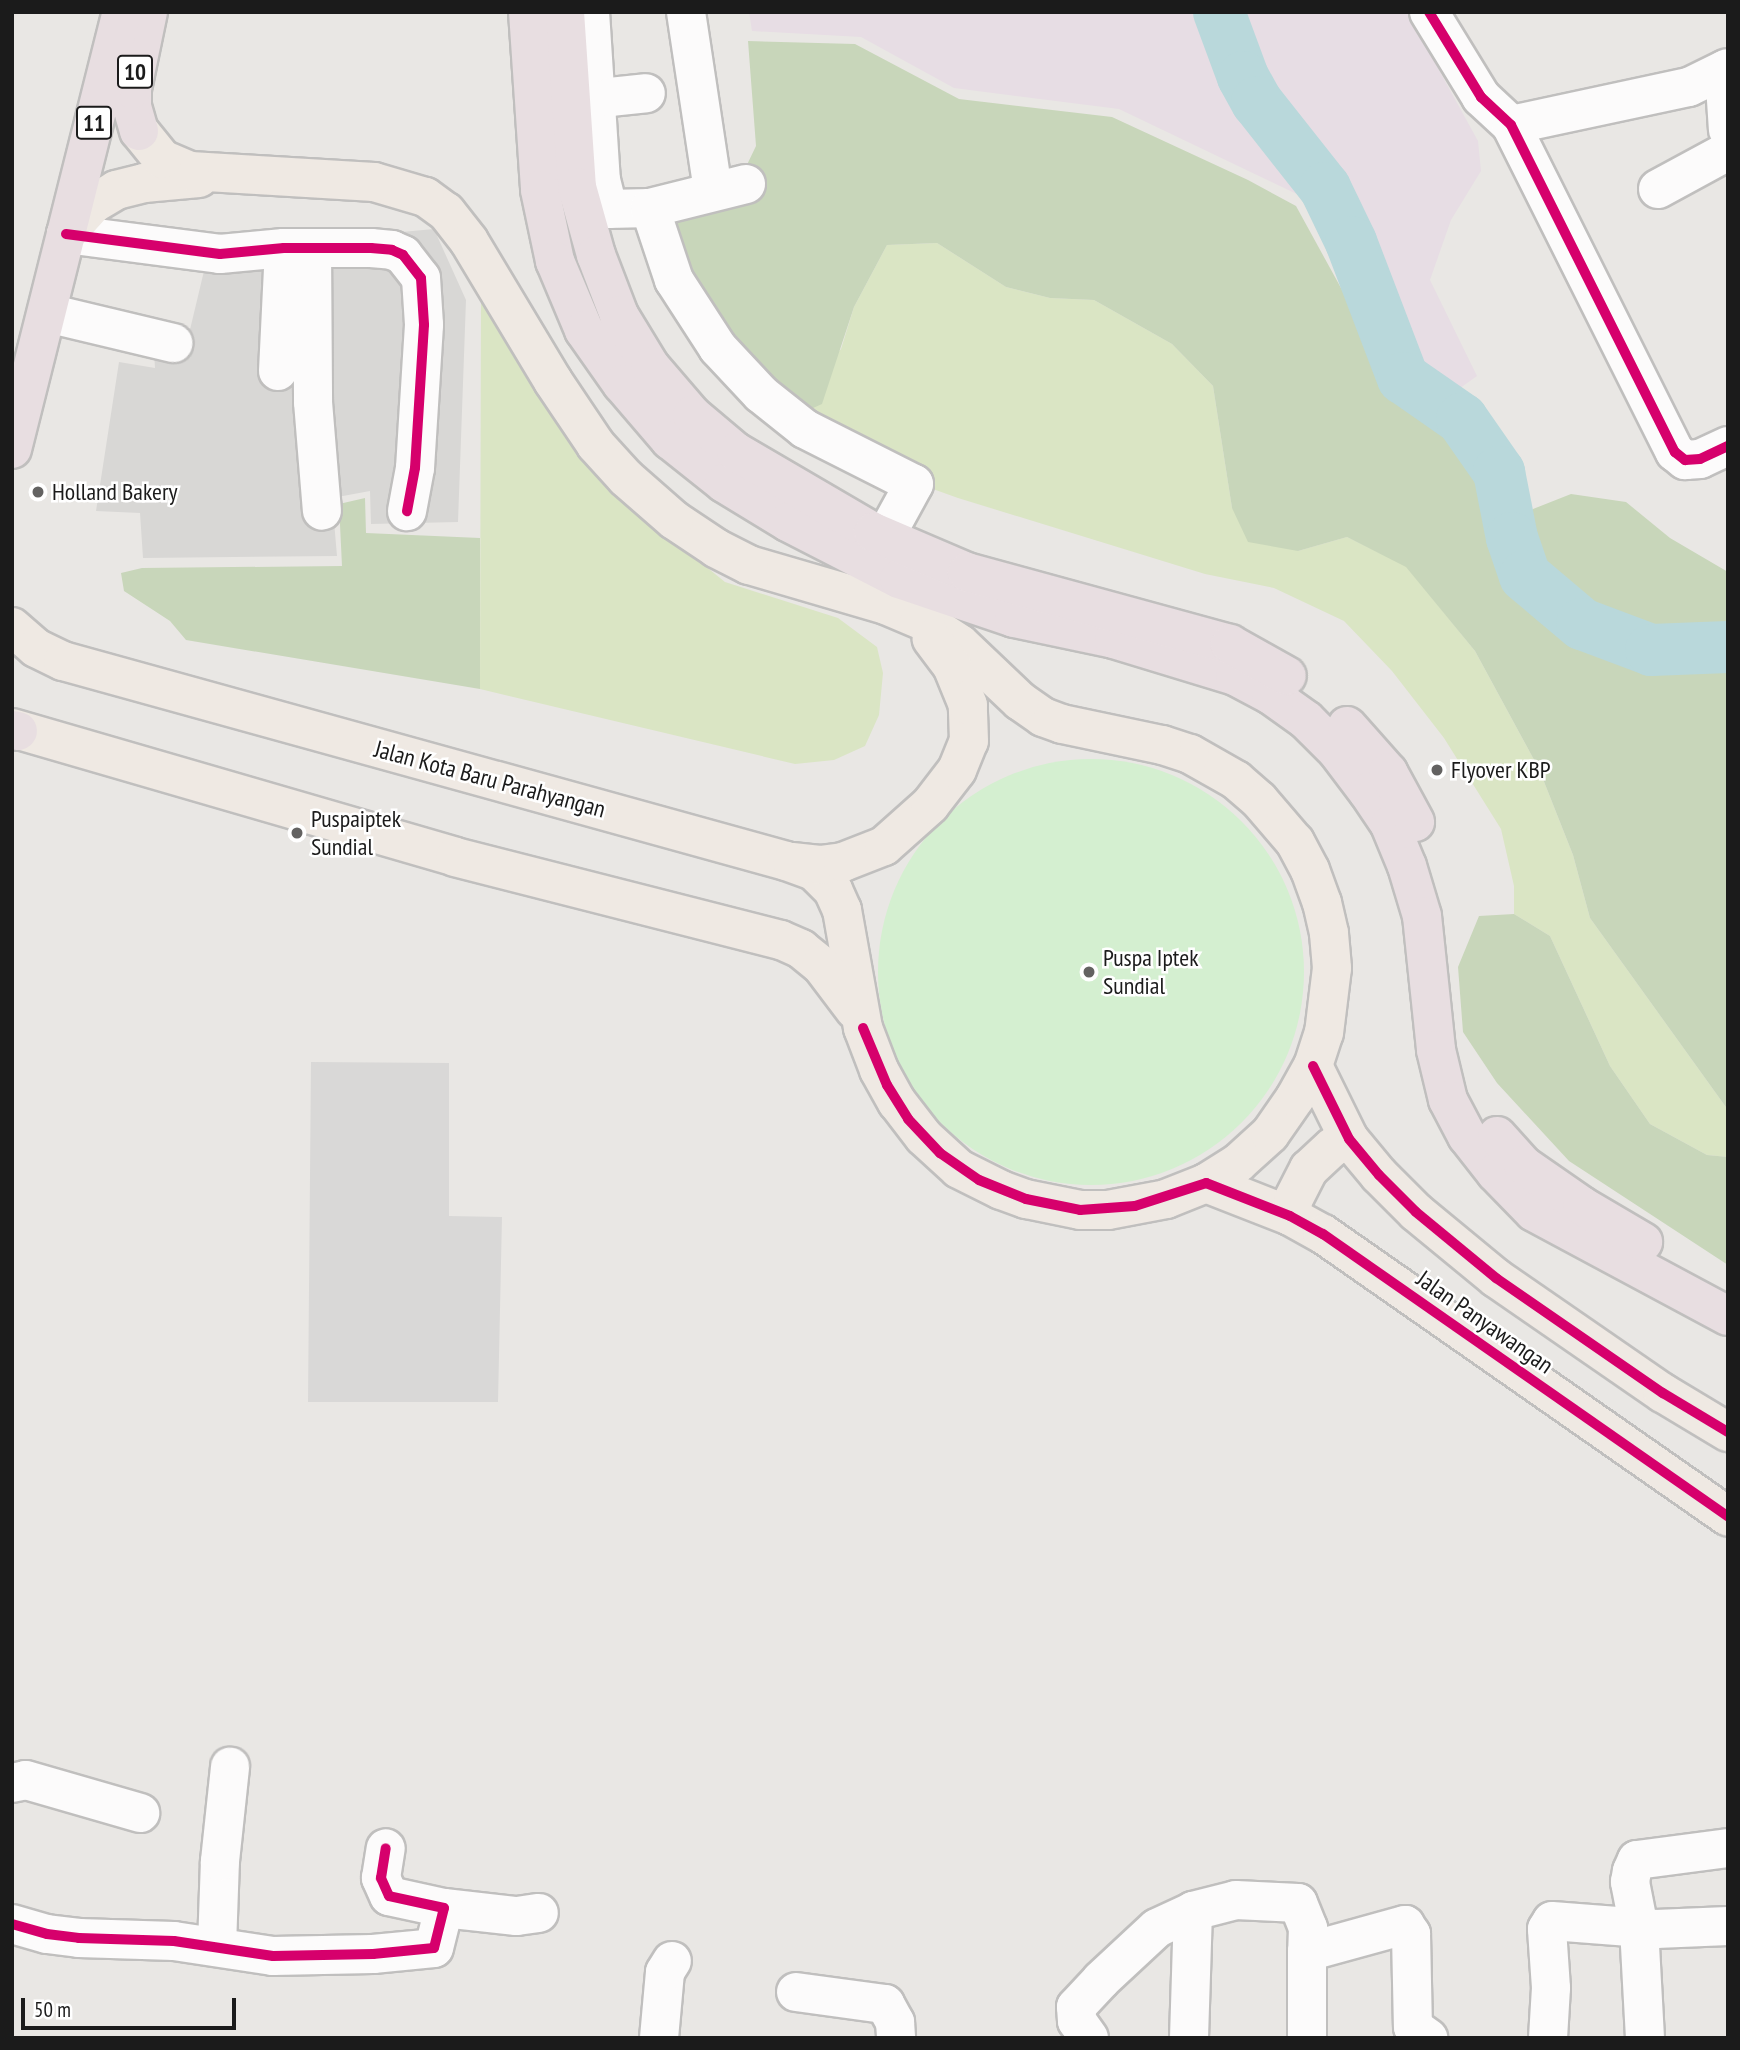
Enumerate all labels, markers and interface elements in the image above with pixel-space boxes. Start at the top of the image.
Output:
road number: 10 [116,53,154,92]
road number: 11 [75,104,113,142]
place label: Holland Bakery [52,478,178,506]
marker: Holland Bakery [30,484,46,500]
street label: Jalan Kota Baru Parahyangan [371,734,609,824]
place label: Flyover KBP [1451,756,1551,784]
marker: Flyover KBP [1429,762,1445,778]
place label: Puspaiptek Sundial [311,805,401,861]
marker: Puspaiptek Sundial [289,825,305,841]
place label: Puspa Iptek Sundial [1103,944,1198,1000]
marker: Puspa Iptek Sundial [1081,964,1097,980]
street label: Jalan Panyawangan [1411,1264,1559,1380]
scale bar [24,1983,240,2027]
text: 50 m [34,1996,71,2023]

